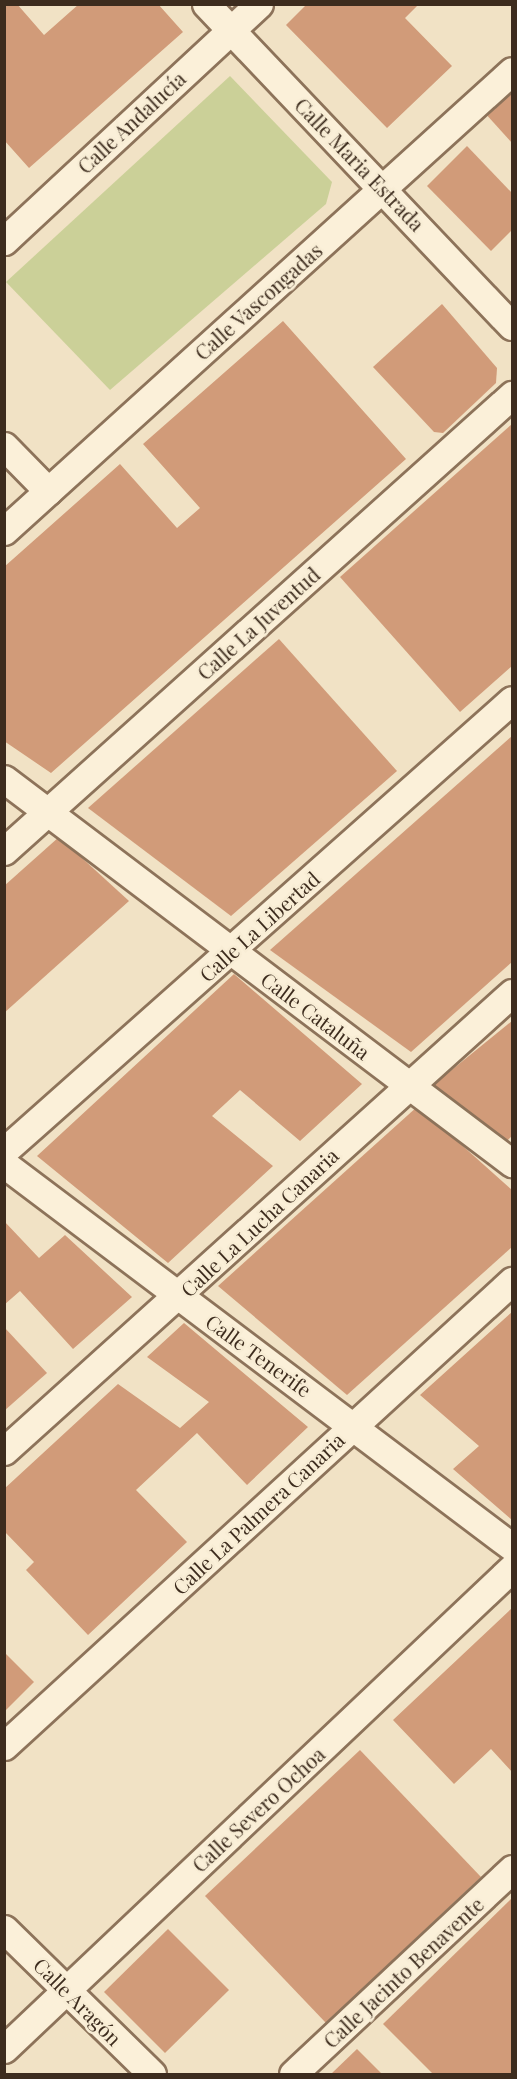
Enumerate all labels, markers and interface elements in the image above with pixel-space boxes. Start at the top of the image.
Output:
street label: Calle Andalucía [72,66,190,178]
street label: Calle Maria Estrada [290,92,430,236]
street label: Calle Vascongadas [189,237,327,365]
street label: Calle La Juventud [192,562,324,684]
street label: Calle La Libertad [194,866,324,986]
street label: Calle Cataluña [257,966,375,1064]
street label: Calle La Lucha Canaria [175,1143,343,1301]
street label: Calle Tenerife [201,1309,317,1401]
street label: Calle La Palmera Canaria [167,1427,349,1599]
street label: Calle Severo Ochoa [187,1741,329,1877]
street label: Calle Jacinto Benavente [318,1892,488,2052]
street label: Calle Aragón [29,1952,127,2050]

